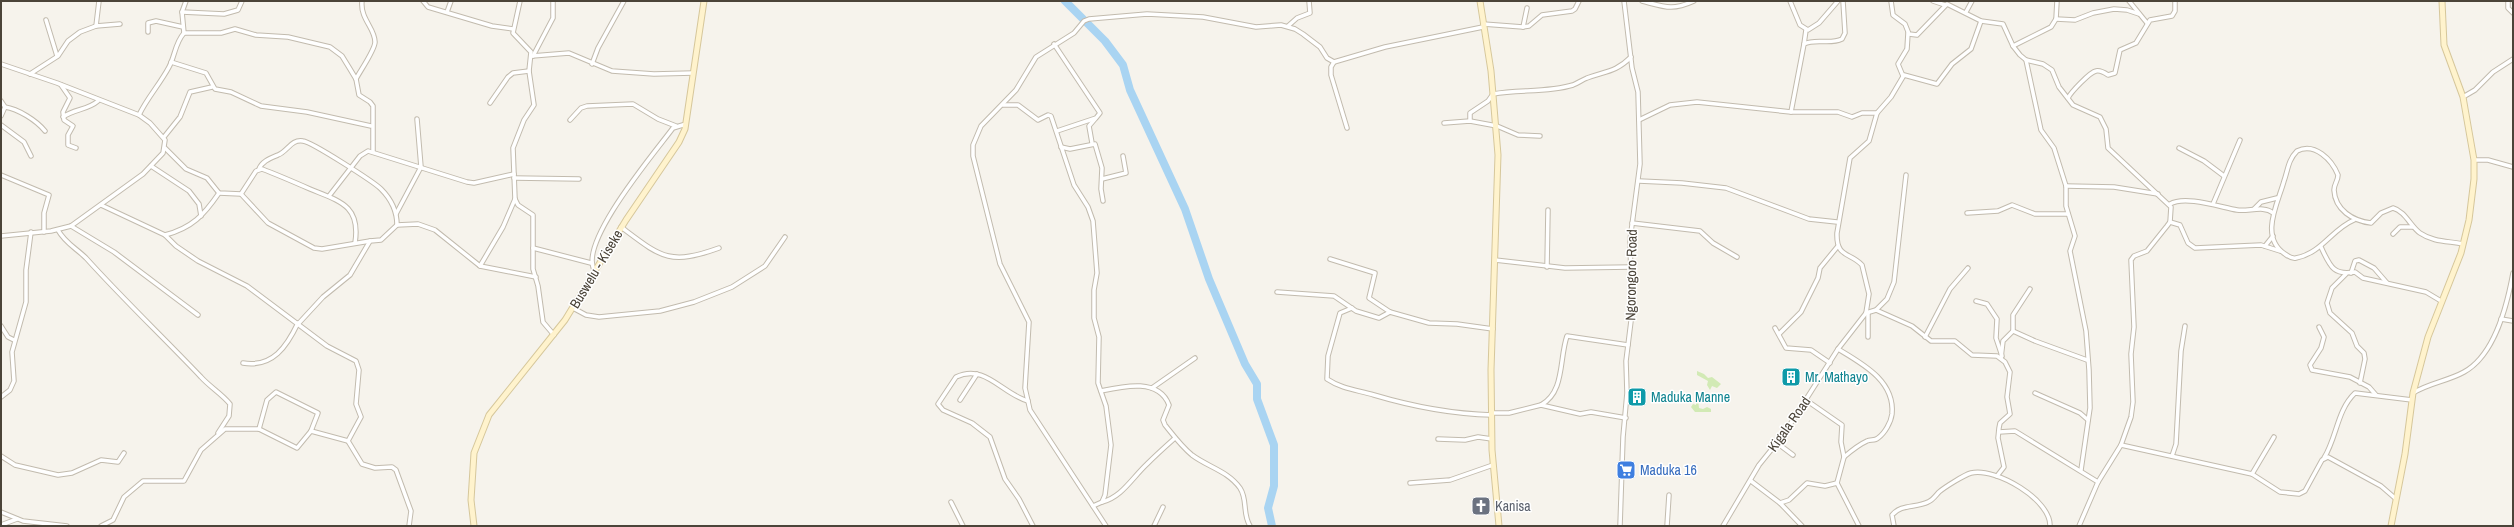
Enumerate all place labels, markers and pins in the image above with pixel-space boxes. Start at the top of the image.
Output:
building icon: Mr. Mathayo [1780,366,1802,388]
place label: Mr. Mathayo [1805,368,1868,386]
building icon: Maduka Manne [1626,386,1648,408]
place label: Maduka Manne [1651,388,1730,406]
supermarket icon: Maduka 16 [1615,459,1637,481]
place label: Maduka 16 [1640,461,1697,479]
church icon: Kanisa [1470,495,1492,517]
place label: Kanisa [1495,497,1531,515]

